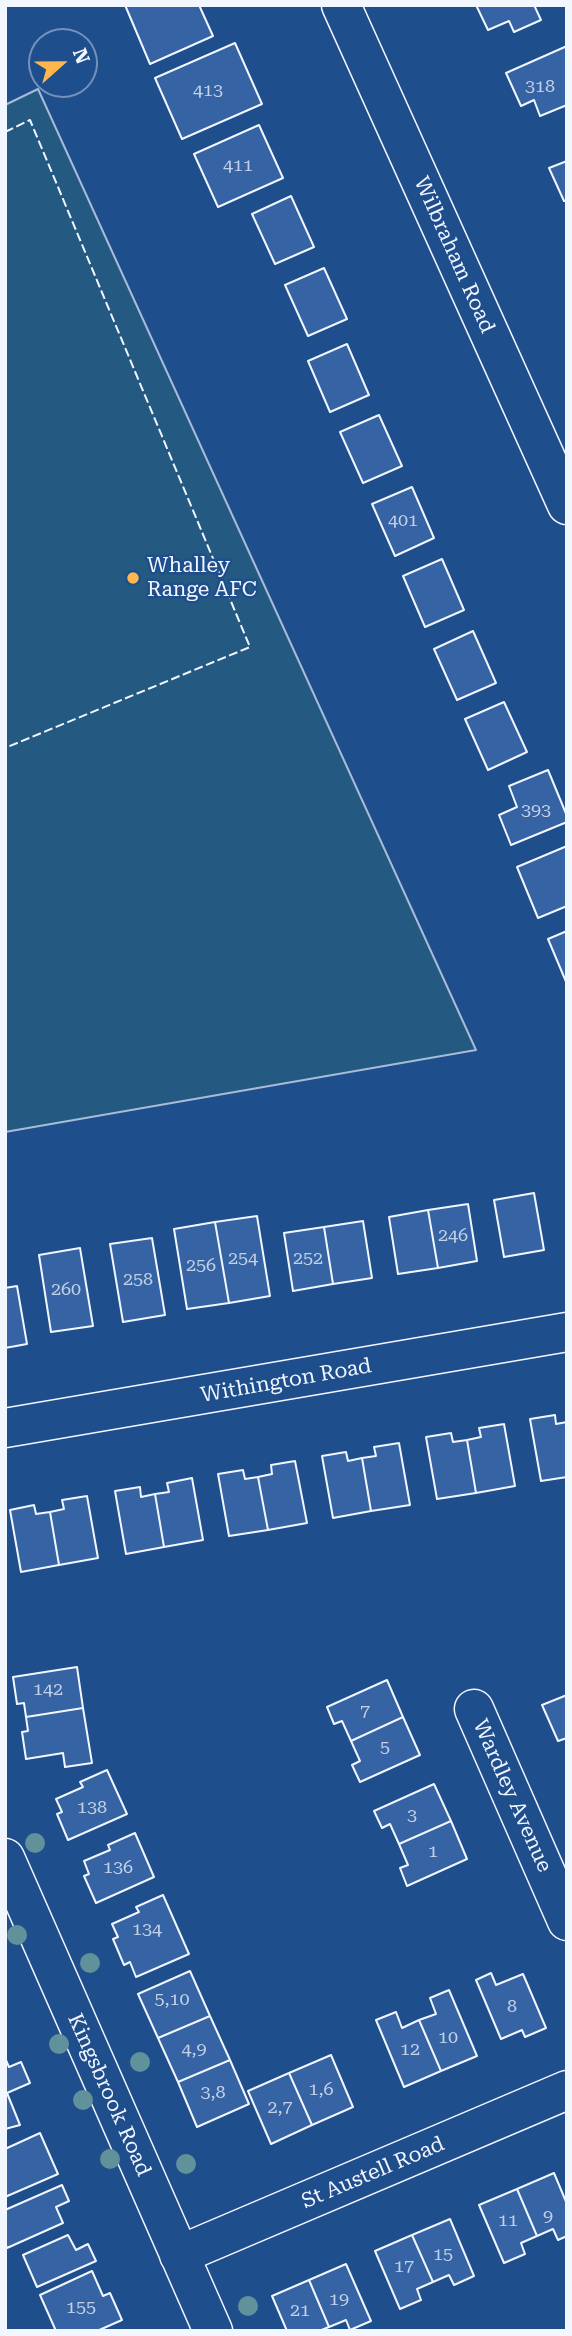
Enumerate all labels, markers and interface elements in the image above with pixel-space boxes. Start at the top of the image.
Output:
north arrow [28,28,98,98]
text: N [68,45,95,67]
house number: 318 [525,76,555,98]
house number: 413 [193,80,223,102]
house number: 411 [223,155,253,177]
street label: Wilbraham Road [408,173,500,337]
house number: 401 [388,510,418,532]
place label: Whalley Range AFC [147,553,257,603]
marker: Whalley Range AFC [125,570,141,586]
house number: 393 [521,800,551,822]
house number: 246 [438,1225,468,1247]
house number: 254 [228,1248,258,1270]
house number: 252 [293,1248,323,1270]
house number: 256 [186,1255,216,1277]
house number: 258 [123,1269,153,1291]
house number: 260 [51,1279,81,1301]
street label: Withington Road [199,1354,373,1408]
house number: 142 [33,1679,63,1701]
house number: 7 [360,1701,370,1723]
street label: Wardley Avenue [467,1716,557,1876]
house number: 5 [380,1737,390,1759]
house number: 138 [77,1797,107,1819]
house number: 3 [407,1805,417,1827]
house number: 1 [428,1841,438,1863]
house number: 136 [103,1857,133,1879]
house number: 134 [132,1919,162,1941]
house number: 5,10 [154,1989,190,2011]
house number: 8 [507,1996,517,2018]
street label: Kingsbrook Road [62,2010,156,2180]
house number: 10 [438,2027,458,2049]
house number: 4,9 [181,2039,207,2061]
house number: 12 [400,2039,420,2061]
house number: 1,6 [308,2079,334,2101]
house number: 3,8 [200,2082,226,2104]
house number: 2,7 [267,2097,293,2119]
street label: St Austell Road [298,2132,448,2214]
house number: 9 [543,2206,553,2228]
house number: 11 [498,2210,518,2232]
house number: 15 [433,2244,453,2266]
house number: 17 [394,2256,414,2278]
house number: 19 [329,2289,349,2311]
house number: 155 [66,2297,96,2319]
house number: 21 [290,2300,310,2322]

